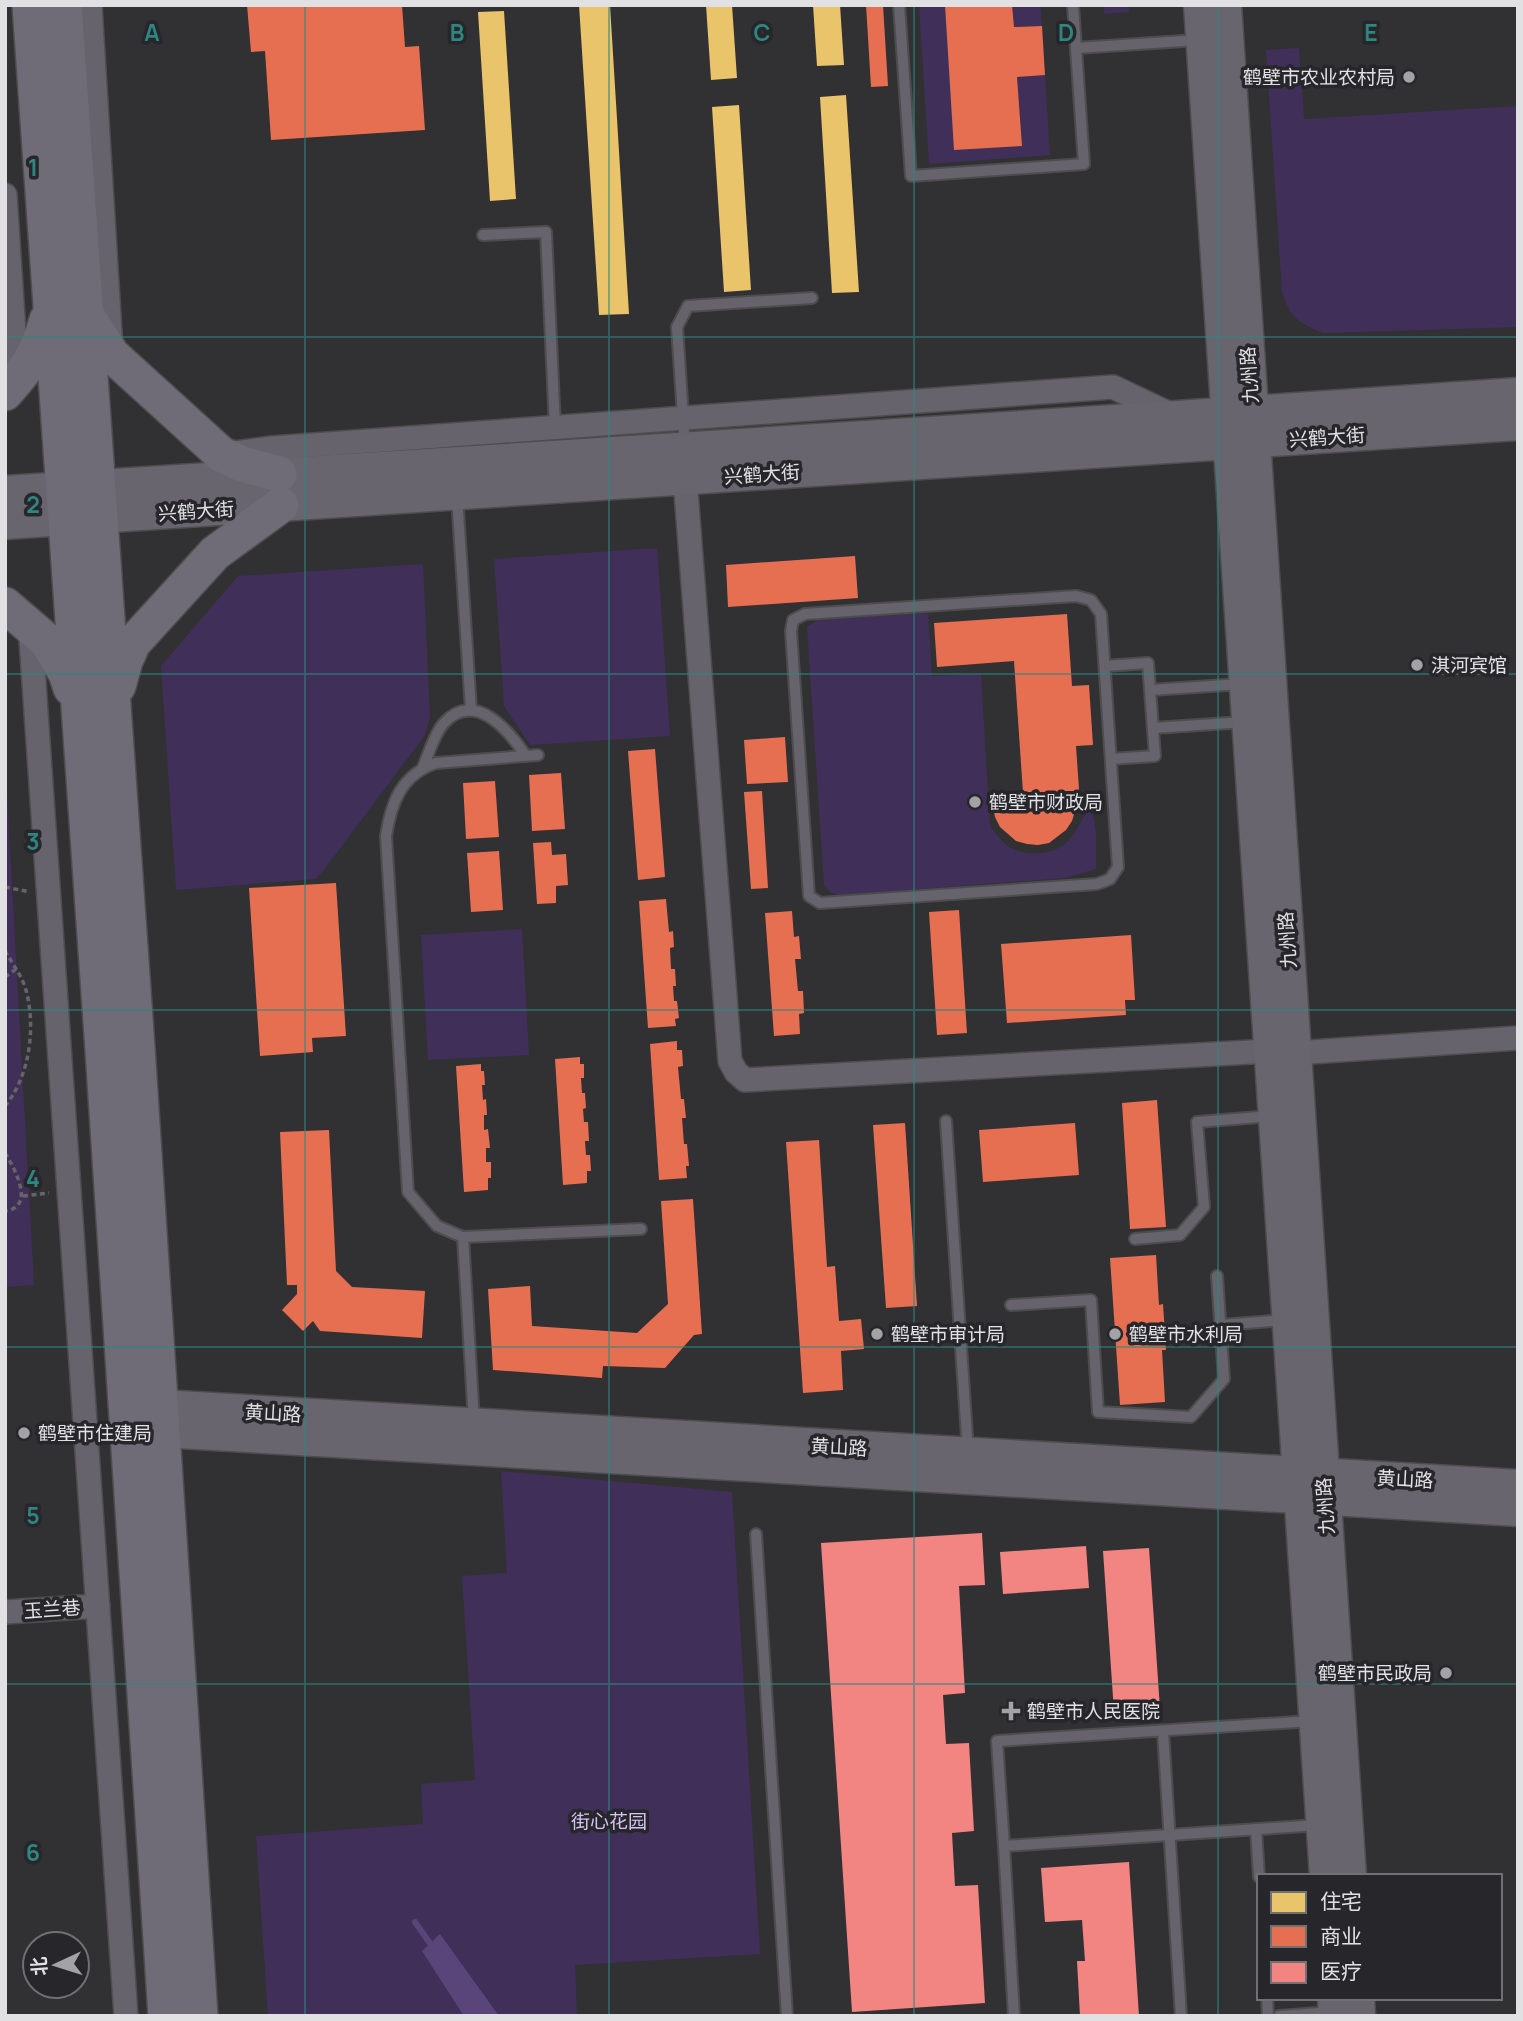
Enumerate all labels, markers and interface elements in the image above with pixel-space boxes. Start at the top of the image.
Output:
text: A [144,16,160,48]
text: B [450,16,464,48]
text: C [754,16,771,48]
text: D [1058,16,1074,48]
text: E [1364,16,1378,48]
place label: 鹤壁市农业农村局 [1243,64,1395,90]
marker: 鹤壁市农业农村局 [1401,69,1417,85]
text: 1 [28,151,38,183]
street label: 九州路 [1234,346,1264,404]
street label: 兴鹤大街 [1288,421,1366,453]
street label: 兴鹤大街 [723,458,801,490]
text: 2 [26,488,40,520]
street label: 兴鹤大街 [157,495,235,527]
place label: 淇河宾馆 [1431,652,1507,678]
marker: 淇河宾馆 [1409,657,1425,673]
place label: 鹤壁市财政局 [989,789,1103,815]
marker: 鹤壁市财政局 [967,794,983,810]
text: 3 [26,825,40,857]
street label: 九州路 [1272,911,1302,969]
text: 4 [26,1162,40,1194]
place label: 鹤壁市审计局 [891,1321,1005,1347]
place label: 鹤壁市水利局 [1129,1321,1243,1347]
marker: 鹤壁市审计局 [869,1326,885,1342]
marker: 鹤壁市水利局 [1107,1326,1123,1342]
street label: 黄山路 [244,1399,302,1427]
place label: 鹤壁市住建局 [38,1420,152,1446]
marker: 鹤壁市住建局 [16,1425,32,1441]
street label: 黄山路 [810,1433,868,1461]
street label: 黄山路 [1376,1465,1434,1493]
street label: 九州路 [1310,1477,1340,1535]
text: 5 [26,1499,40,1531]
street label: 玉兰巷 [23,1594,81,1624]
place label: 鹤壁市民政局 [1318,1660,1432,1686]
marker: 鹤壁市民政局 [1438,1665,1454,1681]
place label: 鹤壁市人民医院 [1027,1698,1160,1724]
marker: 鹤壁市人民医院 [1001,1701,1021,1721]
park label: 街心花园 [571,1808,647,1834]
text: 6 [26,1836,40,1868]
legend [1257,1874,1502,2000]
text: 住宅 [1320,1887,1362,1915]
text: 商业 [1320,1922,1362,1950]
north arrow [21,1930,91,2000]
text: 北 [25,1956,53,1977]
text: 医疗 [1320,1957,1362,1985]

